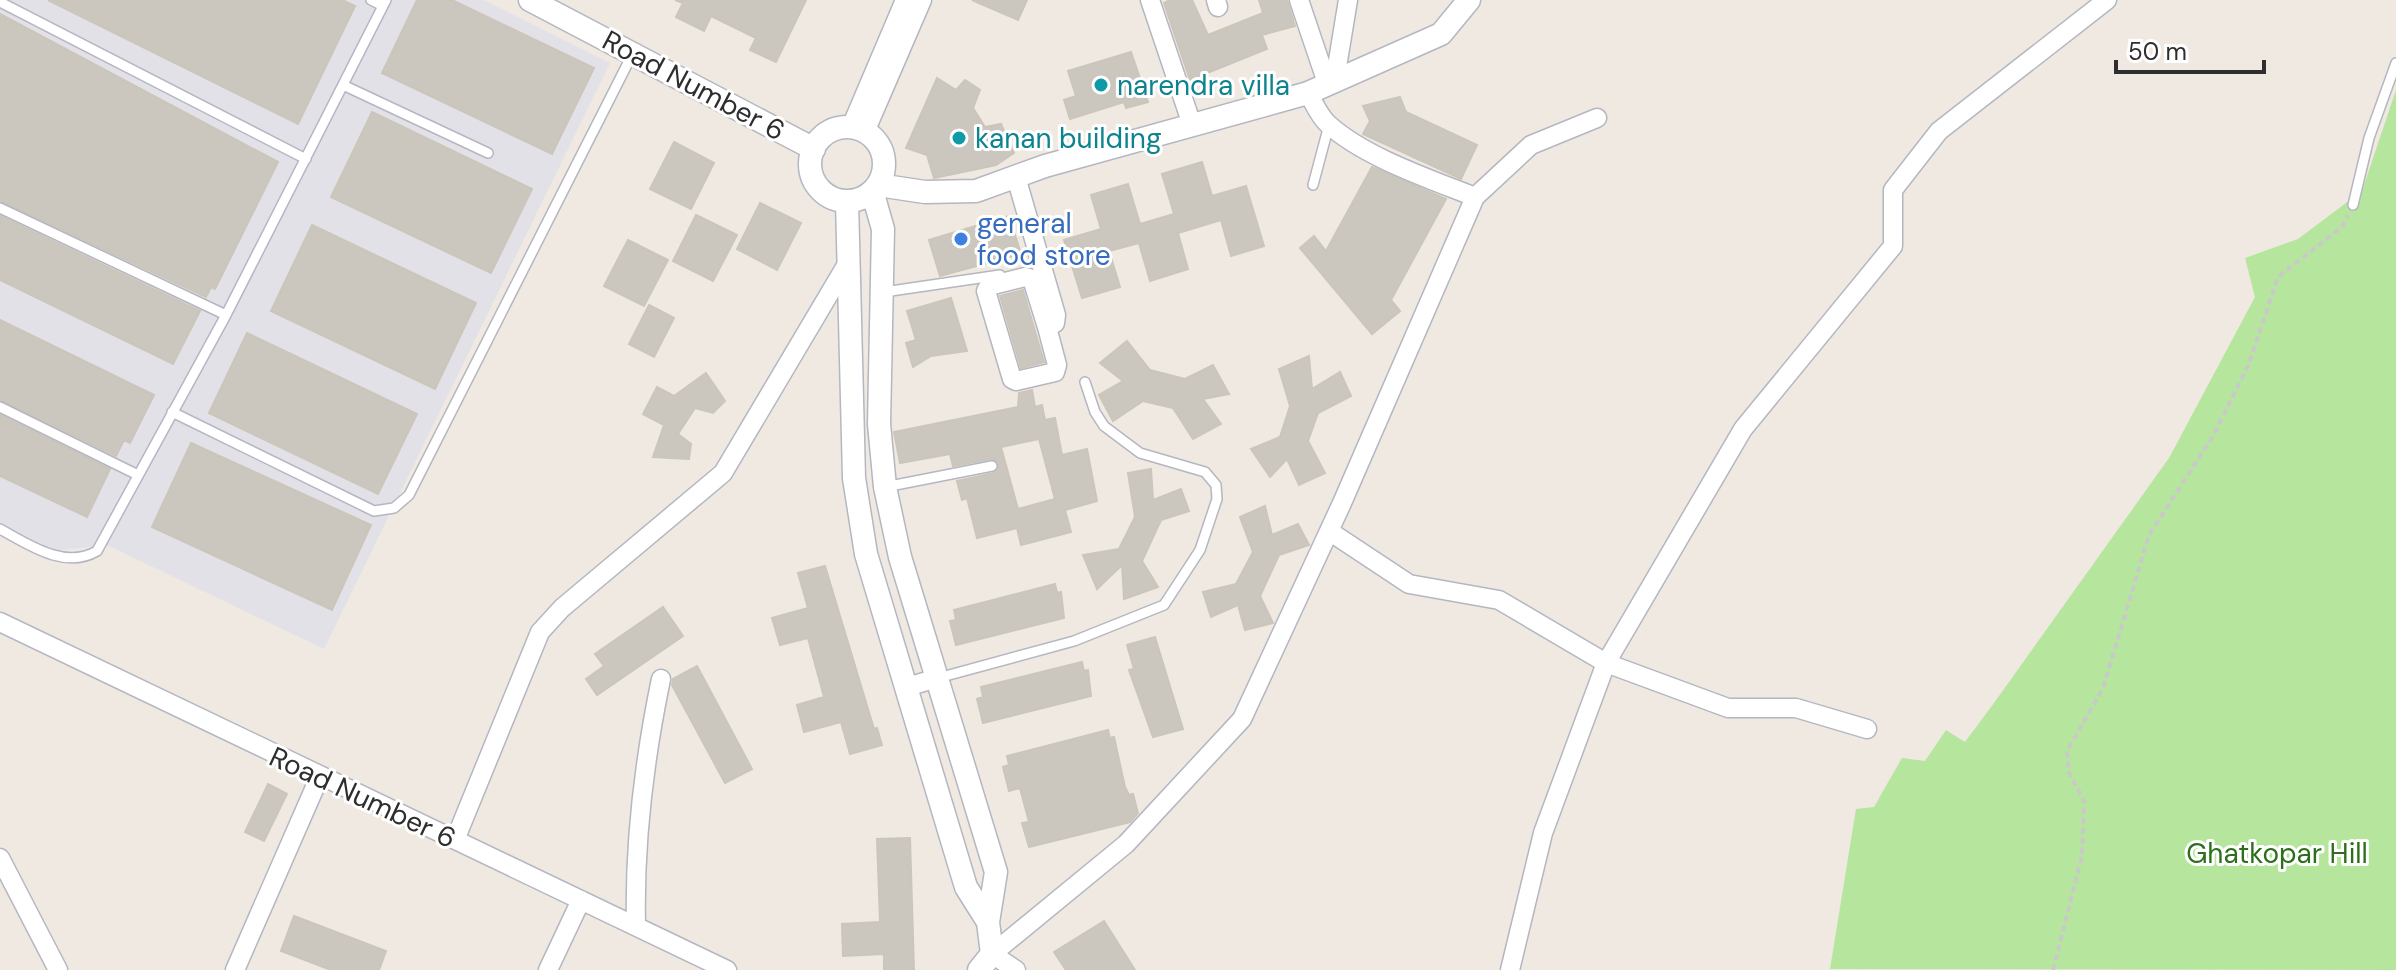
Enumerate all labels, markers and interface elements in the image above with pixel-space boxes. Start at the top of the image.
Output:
street label: Road Number 6 [596,22,792,149]
scale bar [2116,24,2264,74]
text: 50 m [2128,36,2187,67]
place label: narendra villa [1117,67,1290,104]
marker: narendra villa [1092,76,1110,94]
place label: kanan building [975,120,1162,157]
marker: kanan building [950,129,968,147]
place label: general food store [977,205,1111,274]
marker: general food store [952,230,970,248]
street label: Road Number 6 [264,738,462,857]
park label: Ghatkopar Hill [2186,835,2368,872]

